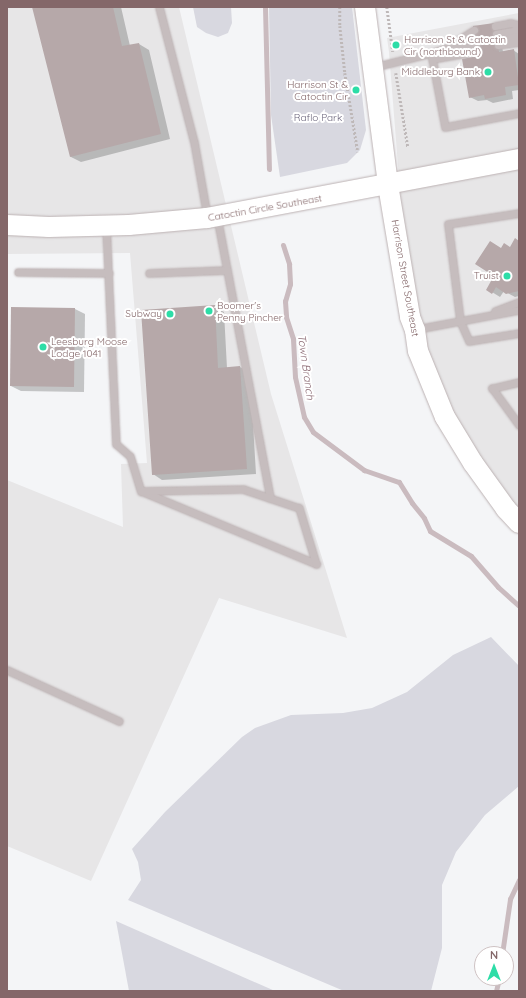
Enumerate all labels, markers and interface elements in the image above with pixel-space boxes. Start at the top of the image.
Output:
place label: Harrison St & Catoctin Cir (northbound) [404,33,506,56]
marker: Harrison St & Catoctin Cir (northbound) [391,40,401,50]
place label: Middleburg Bank [402,66,480,78]
marker: Middleburg Bank [483,67,493,77]
place label: Harrison St & Catoctin Cir [287,78,348,102]
marker: Harrison St & Catoctin Cir [351,85,361,95]
park label: Raflo Park [294,112,342,124]
street label: Catoctin Circle Southeast [207,192,323,224]
street label: Harrison Street Southeast [389,219,421,337]
place label: Truist [474,270,499,282]
marker: Truist [502,271,512,281]
place label: Boomer's Penny Pincher [217,299,283,322]
marker: Boomer's Penny Pincher [204,306,214,316]
place label: Subway [125,308,162,320]
marker: Subway [165,309,175,319]
water label: Town Branch [295,333,317,401]
place label: Leesburg Moose Lodge 1041 [51,335,127,358]
marker: Leesburg Moose Lodge 1041 [38,342,48,352]
north arrow [474,946,514,986]
text: N [490,948,498,962]

